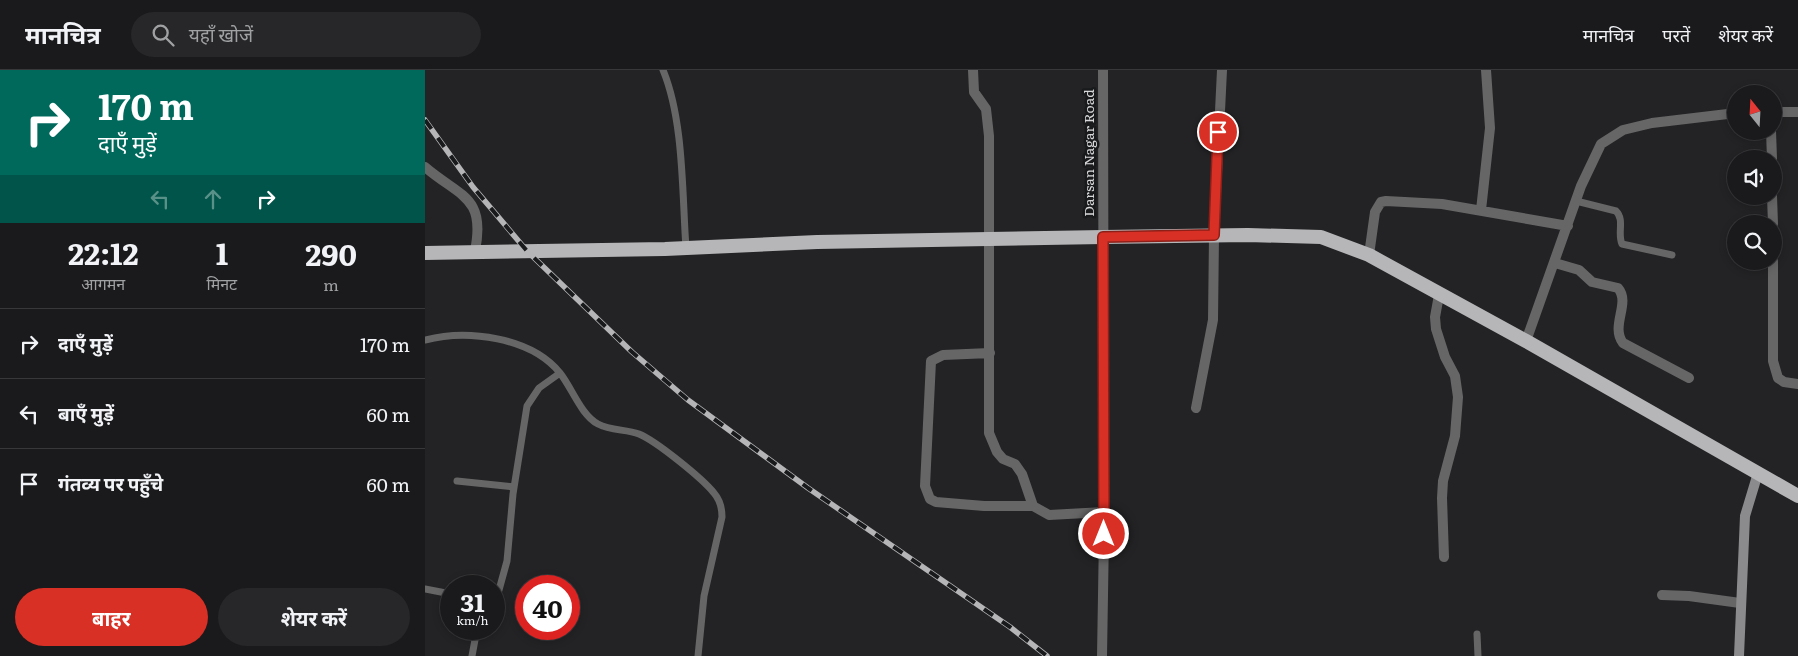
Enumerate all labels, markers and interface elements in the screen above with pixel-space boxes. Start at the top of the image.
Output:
search box [131,12,481,57]
text: मानचित्र [25,16,101,51]
text: यहाँ खोजें [189,20,253,48]
icon: search [149,21,177,49]
text: मानचित्र [1583,21,1634,48]
text: परतें [1662,21,1690,48]
text: शेयर करें [1718,21,1773,48]
text: 170 m [98,79,194,131]
north arrow [1727,85,1783,140]
map controls [1727,85,1782,270]
street label: Darsan Nagar Road [1078,89,1098,217]
icon: right [15,90,80,155]
pin [1197,111,1239,153]
icon: arrive [1204,118,1232,146]
text: दाएँ मुड़ें [98,126,157,159]
button: sound [1727,150,1782,205]
icon: left [146,185,174,213]
icon: ahead [199,185,227,213]
icon: right [252,185,280,213]
button: search [1727,215,1782,270]
text: 22:12 [68,230,139,274]
text: 1 [216,230,228,274]
text: 290 [305,231,357,275]
text: आगमन [81,271,125,295]
text: मिनट [207,271,237,295]
text: m [323,272,339,296]
text: दाएँ मुड़ें [58,329,113,357]
icon: right [15,330,43,358]
text: 170 m [360,330,410,358]
text: बाएँ मुड़ें [58,399,114,427]
icon: left [15,400,43,428]
text: 60 m [367,400,410,428]
text: गंतव्य पर पहुँचे [58,469,163,497]
icon: arrive [15,470,43,498]
text: 60 m [367,470,410,498]
position arrow [1077,507,1129,559]
speed limit sign: 40 [515,575,580,640]
text: 31 [460,583,485,620]
button: बाहर [15,588,208,646]
button: शेयर करें [218,588,410,646]
text: km/h [457,611,488,629]

